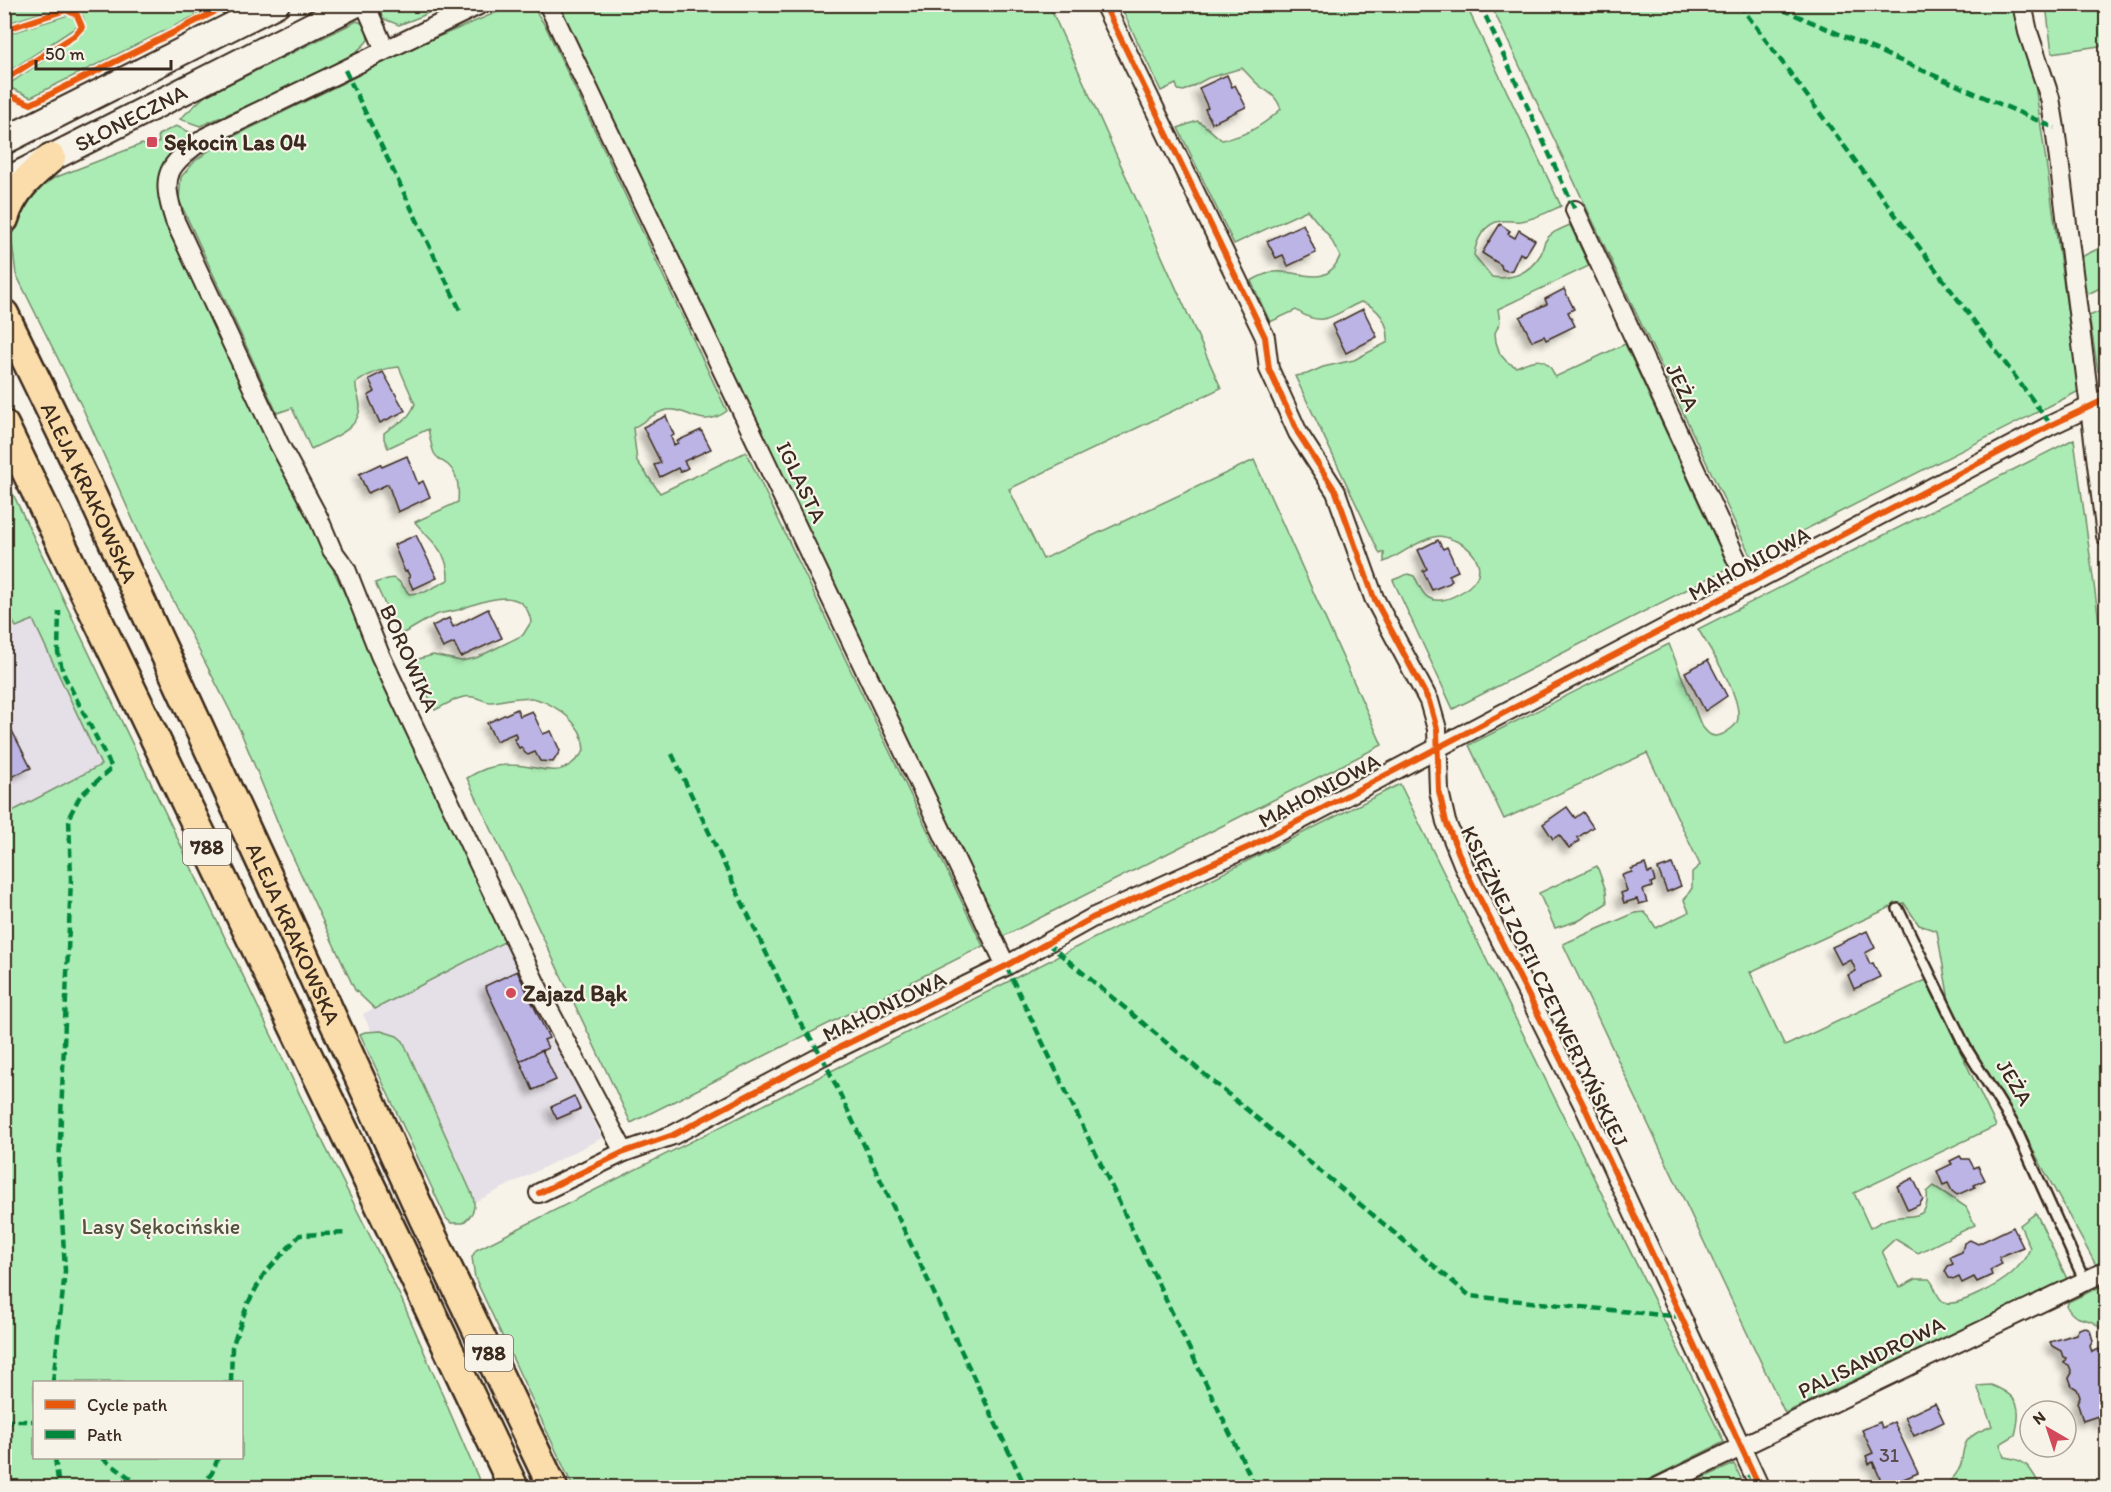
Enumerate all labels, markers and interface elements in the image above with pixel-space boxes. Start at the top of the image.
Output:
scale bar [36,33,171,71]
text: 50 m [45,43,85,65]
street label: SŁONECZNA [70,79,192,158]
place label: Sękocin Las 04 [164,129,307,156]
marker: Sękocin Las 04 [145,135,159,149]
street label: JEŻA [1660,359,1705,415]
street label: ALEJA KRAKOWSKA [35,398,143,587]
street label: IGLASTA [770,437,833,527]
street label: MAHONIOWA [1684,520,1815,607]
street label: BOROWIKA [374,600,445,716]
street label: MAHONIOWA [1254,747,1385,834]
street label: KSIĘŻNEJ ZOFII CZETWERTYŃSKIEJ [1455,821,1634,1151]
road number: 788 [183,829,231,865]
street label: ALEJA KRAKOWSKA [240,839,346,1029]
street label: MAHONIOWA [818,965,950,1048]
place label: Zajazd Bąk [523,980,628,1007]
marker: Zajazd Bąk [504,986,518,1000]
street label: JEŻA [1990,1054,2039,1110]
park label: Lasy Sękocińskie [82,1213,240,1240]
street label: PALISANDROWA [1793,1310,1949,1405]
road number: 788 [465,1335,513,1371]
legend [33,1381,243,1459]
text: Cycle path [87,1394,168,1416]
north arrow [2018,1399,2078,1459]
text: N [2029,1407,2049,1429]
text: Path [87,1424,122,1446]
house number: 31 [1879,1443,1899,1467]

